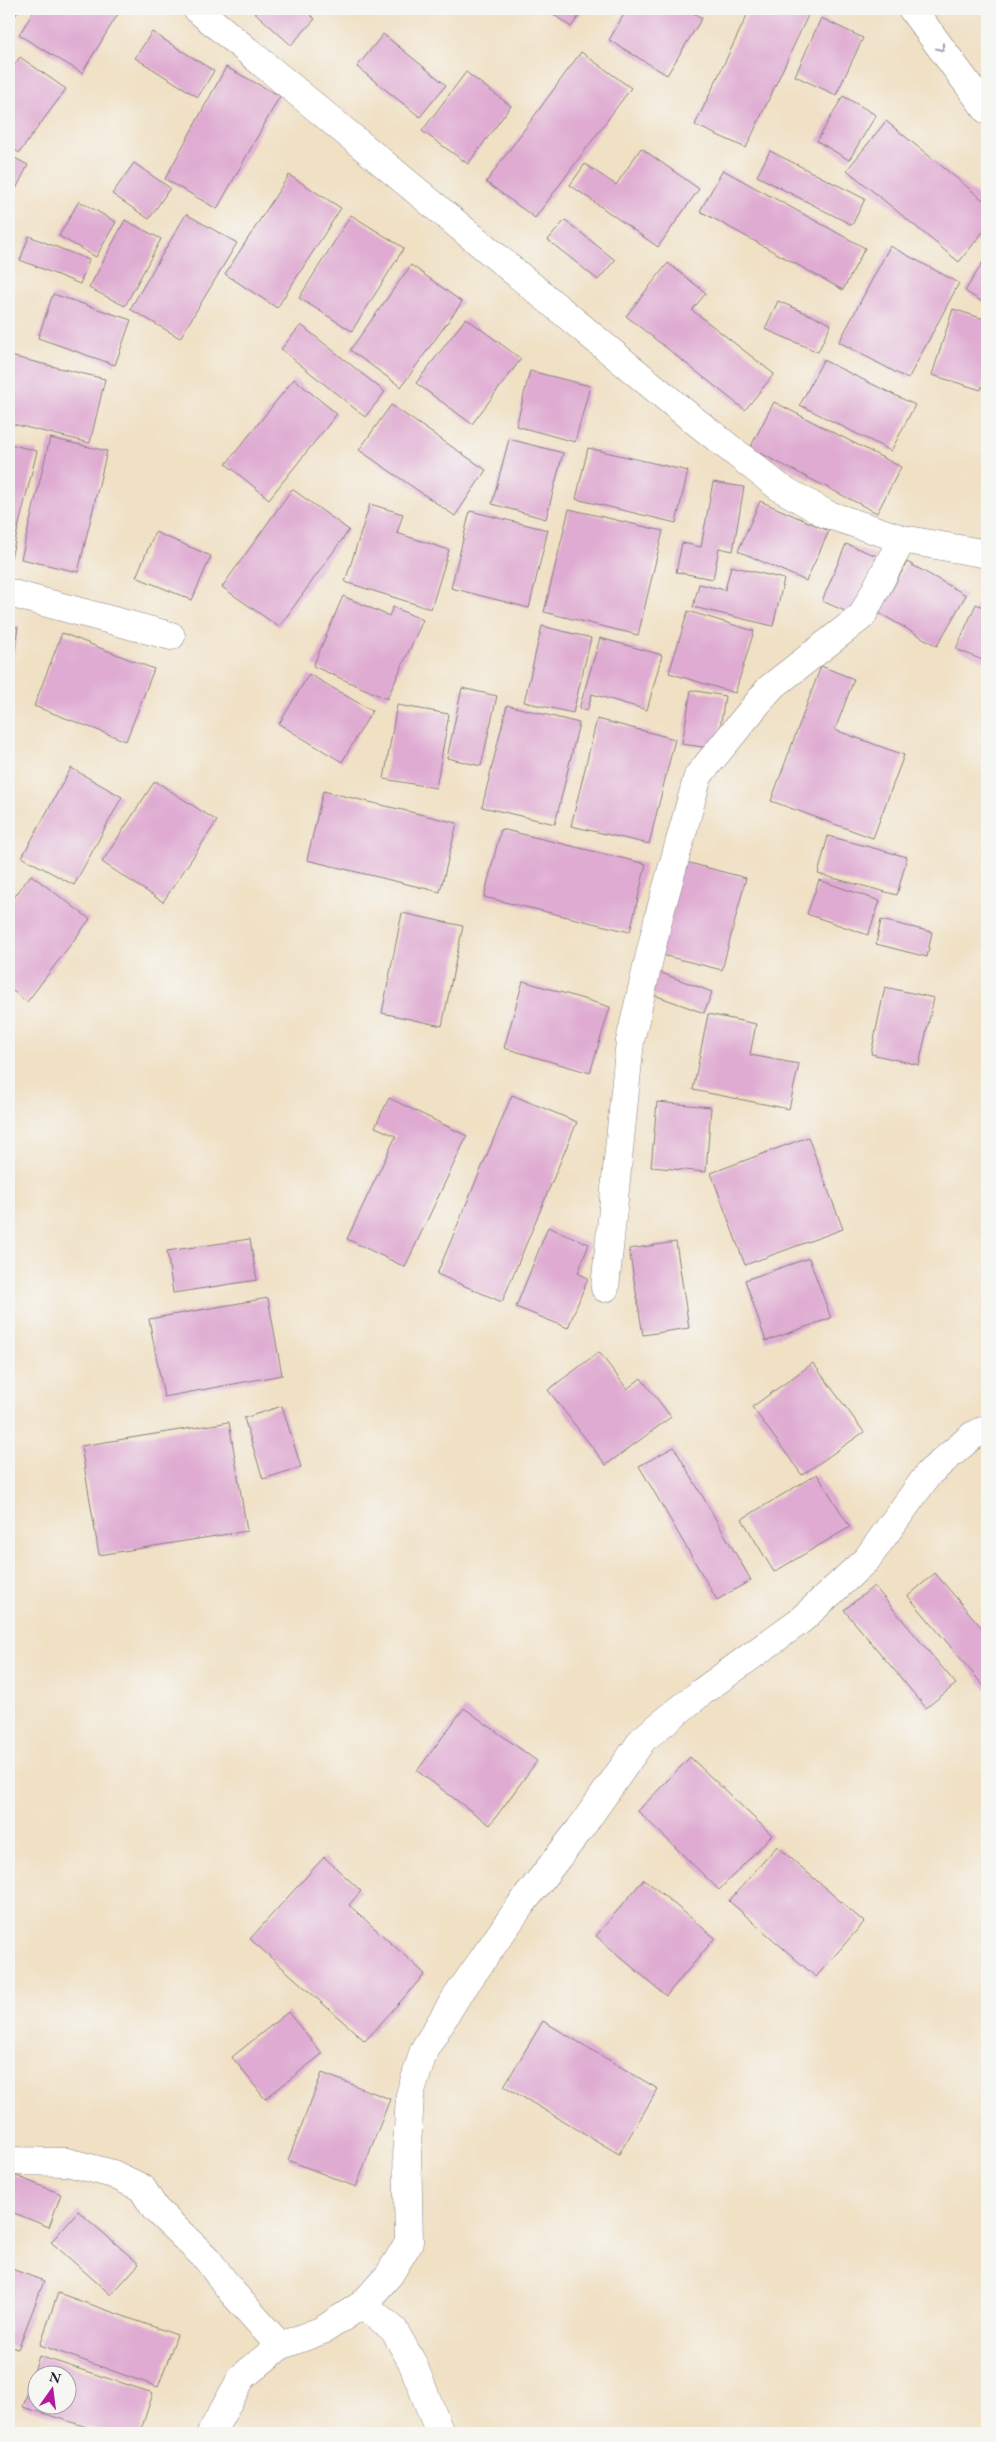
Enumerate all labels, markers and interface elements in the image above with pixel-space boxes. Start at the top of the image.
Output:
one-way arrow [935,42,944,52]
north arrow [28,2364,78,2414]
text: N [47,2367,63,2388]

